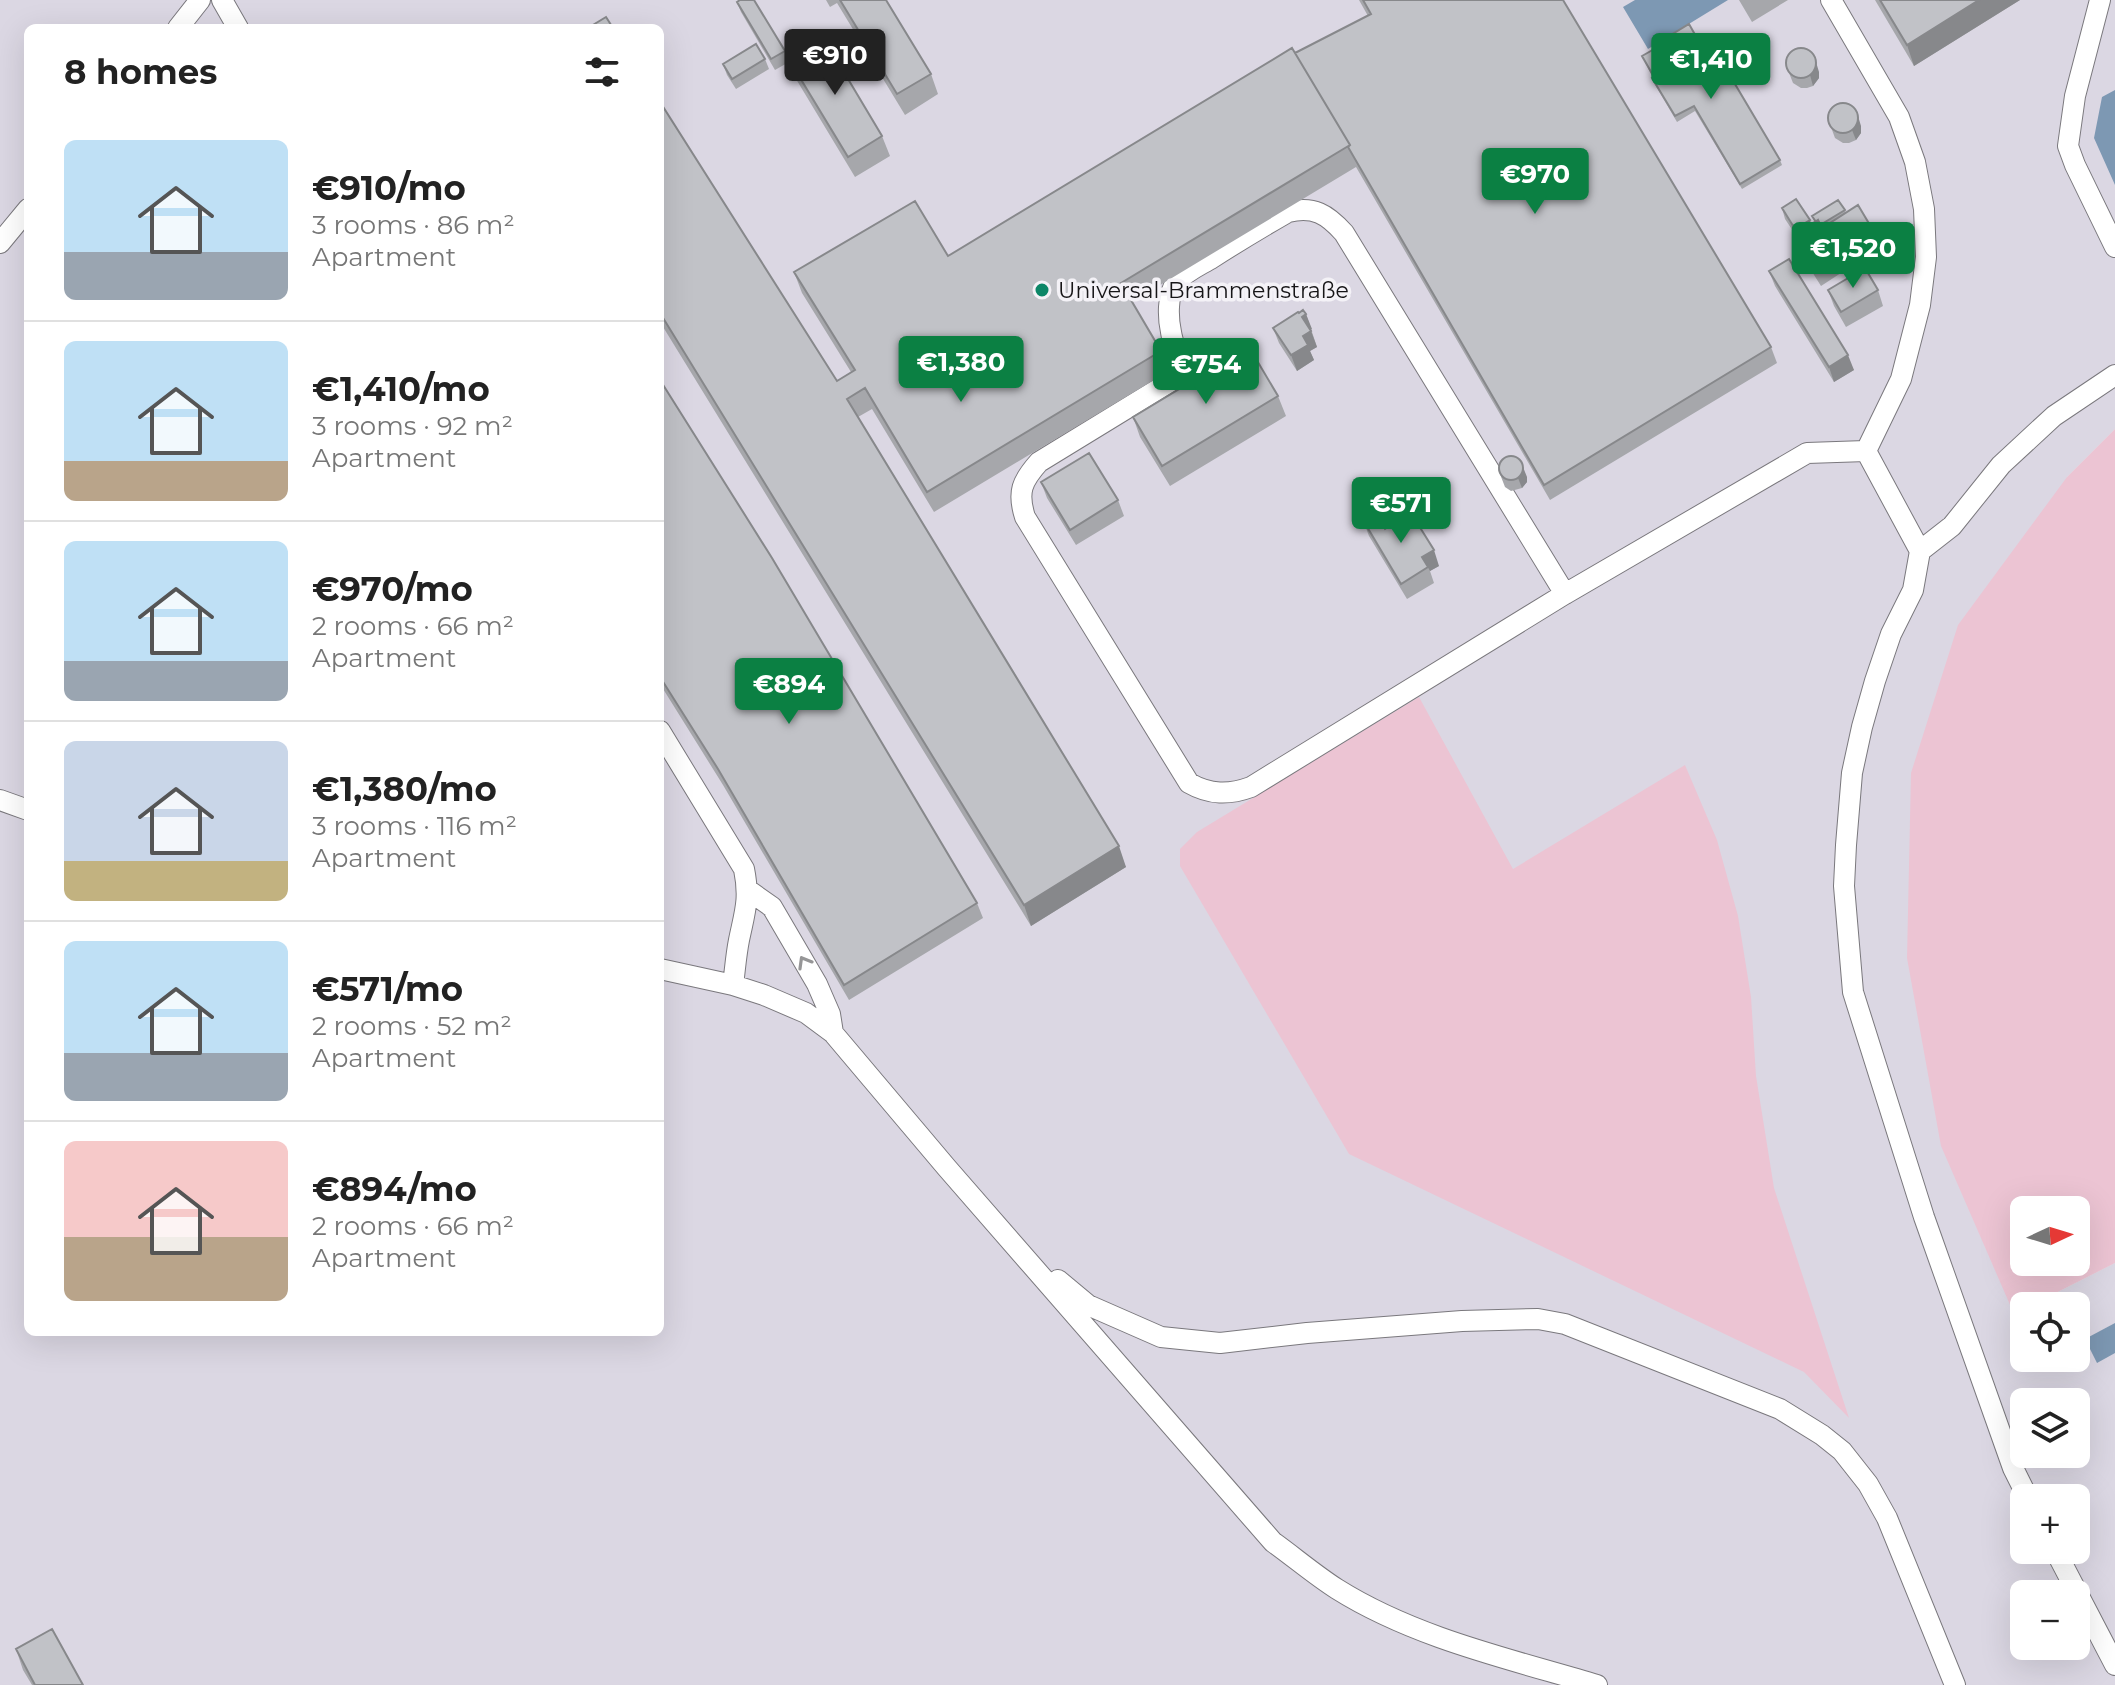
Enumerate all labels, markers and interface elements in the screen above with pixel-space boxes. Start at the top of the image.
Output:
pin: €910 [788,29,882,97]
pin: €1,410 [1646,33,1776,101]
text: €910 [802,39,868,71]
text: €1,410 [1669,43,1753,75]
icon: filters [580,50,624,94]
text: 8 homes [64,51,217,93]
pin: €970 [1488,148,1582,216]
text: €970 [1500,158,1570,190]
text: €910/mo [312,167,466,209]
icon: home [128,172,224,268]
text: 3 rooms · 86 m² [312,209,515,241]
pin: €1,520 [1788,222,1918,290]
text: €1,520 [1810,232,1896,264]
text: Apartment [312,241,456,273]
place label: Universal-Brammenstraße [1058,277,1349,304]
marker: Universal-Brammenstraße [1033,281,1051,299]
pin: €1,380 [896,336,1026,404]
pin: €754 [1159,338,1253,406]
text: €1,380 [917,346,1005,378]
text: €754 [1171,348,1241,380]
text: €1,410/mo [312,368,490,410]
icon: home [128,373,224,469]
text: 3 rooms · 92 m² [312,410,513,442]
text: Apartment [312,442,456,474]
pin: €571 [1354,477,1448,545]
text: €571 [1370,487,1432,519]
text: €970/mo [312,568,473,610]
icon: home [128,573,224,669]
text: 2 rooms · 66 m² [312,610,514,642]
text: Apartment [312,642,456,674]
pin: €894 [742,658,836,726]
text: €894 [753,668,825,700]
text: €1,380/mo [312,768,497,810]
icon: home [128,773,224,869]
text: 3 rooms · 116 m² [312,810,517,842]
text: Apartment [312,842,456,874]
one-way arrow [798,956,814,971]
text: €571/mo [312,968,463,1010]
icon: home [128,973,224,1069]
text: 2 rooms · 52 m² [312,1010,512,1042]
text: Apartment [312,1042,456,1074]
text: €894/mo [312,1168,477,1210]
icon: home [128,1173,224,1269]
north arrow [2010,1196,2090,1276]
map controls [2010,1196,2090,1660]
text: 2 rooms · 66 m² [312,1210,514,1242]
text: Apartment [312,1242,456,1274]
button: locate [2010,1292,2090,1372]
button: layers [2010,1388,2090,1468]
button: + [2010,1484,2090,1564]
button: − [2010,1580,2090,1660]

